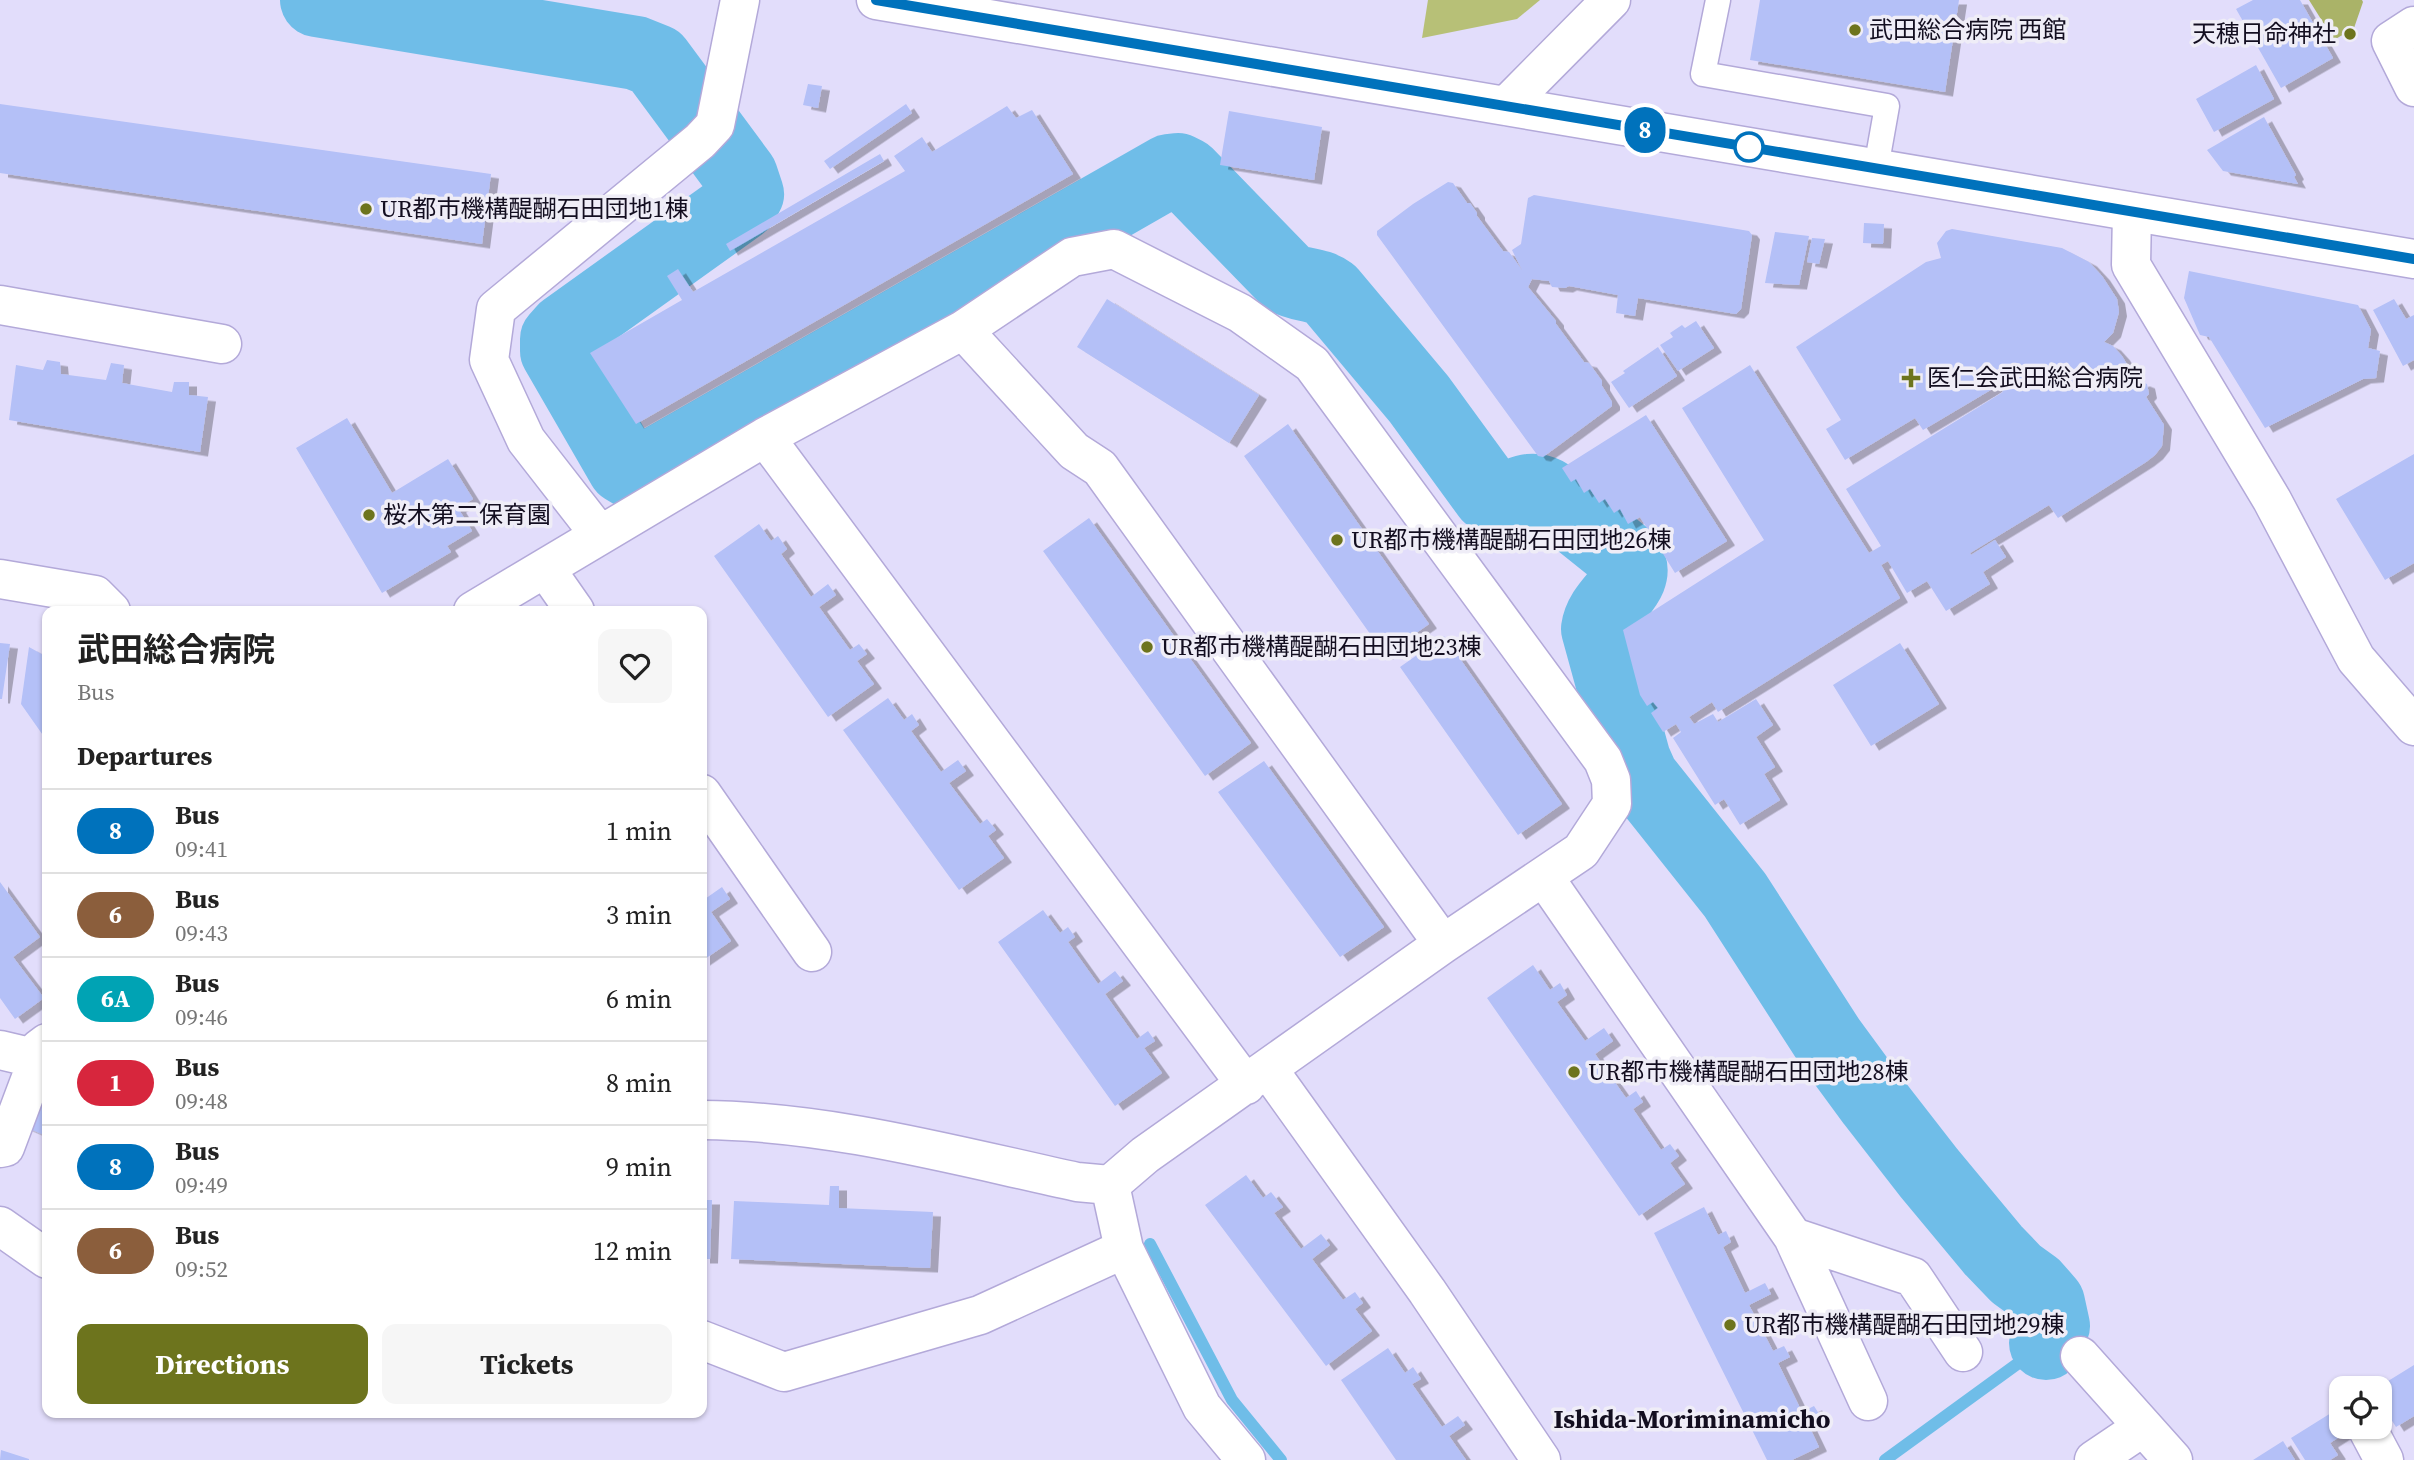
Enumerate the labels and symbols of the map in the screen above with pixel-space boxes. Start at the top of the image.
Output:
place label: 武田総合病院 西館 [1869,13,2067,46]
place label: 天穂日命神社 [2192,17,2336,50]
marker: 武田総合病院 西館 [1847,22,1863,38]
marker: 天穂日命神社 [2342,26,2358,42]
line badge: 8 [1622,107,1668,153]
unlabelled marker [1734,132,1764,162]
place label: UR都市機構醍醐石田団地1棟 [380,192,689,225]
marker: UR都市機構醍醐石田団地1棟 [358,201,374,217]
place label: 医仁会武田総合病院 [1927,361,2143,394]
marker: 医仁会武田総合病院 [1901,368,1921,388]
place label: 桜木第二保育園 [383,498,551,531]
marker: 桜木第二保育園 [361,507,377,523]
place label: UR都市機構醍醐石田団地26棟 [1351,523,1672,556]
marker: UR都市機構醍醐石田団地26棟 [1329,532,1345,548]
place label: UR都市機構醍醐石田団地23棟 [1161,630,1482,663]
marker: UR都市機構醍醐石田団地23棟 [1139,639,1155,655]
place label: UR都市機構醍醐石田団地28棟 [1588,1055,1909,1088]
marker: UR都市機構醍醐石田団地28棟 [1566,1064,1582,1080]
place label: UR都市機構醍醐石田団地29棟 [1744,1308,2065,1341]
marker: UR都市機構醍醐石田団地29棟 [1722,1317,1738,1333]
district label: Ishida-Moriminamicho [1554,1401,1831,1437]

